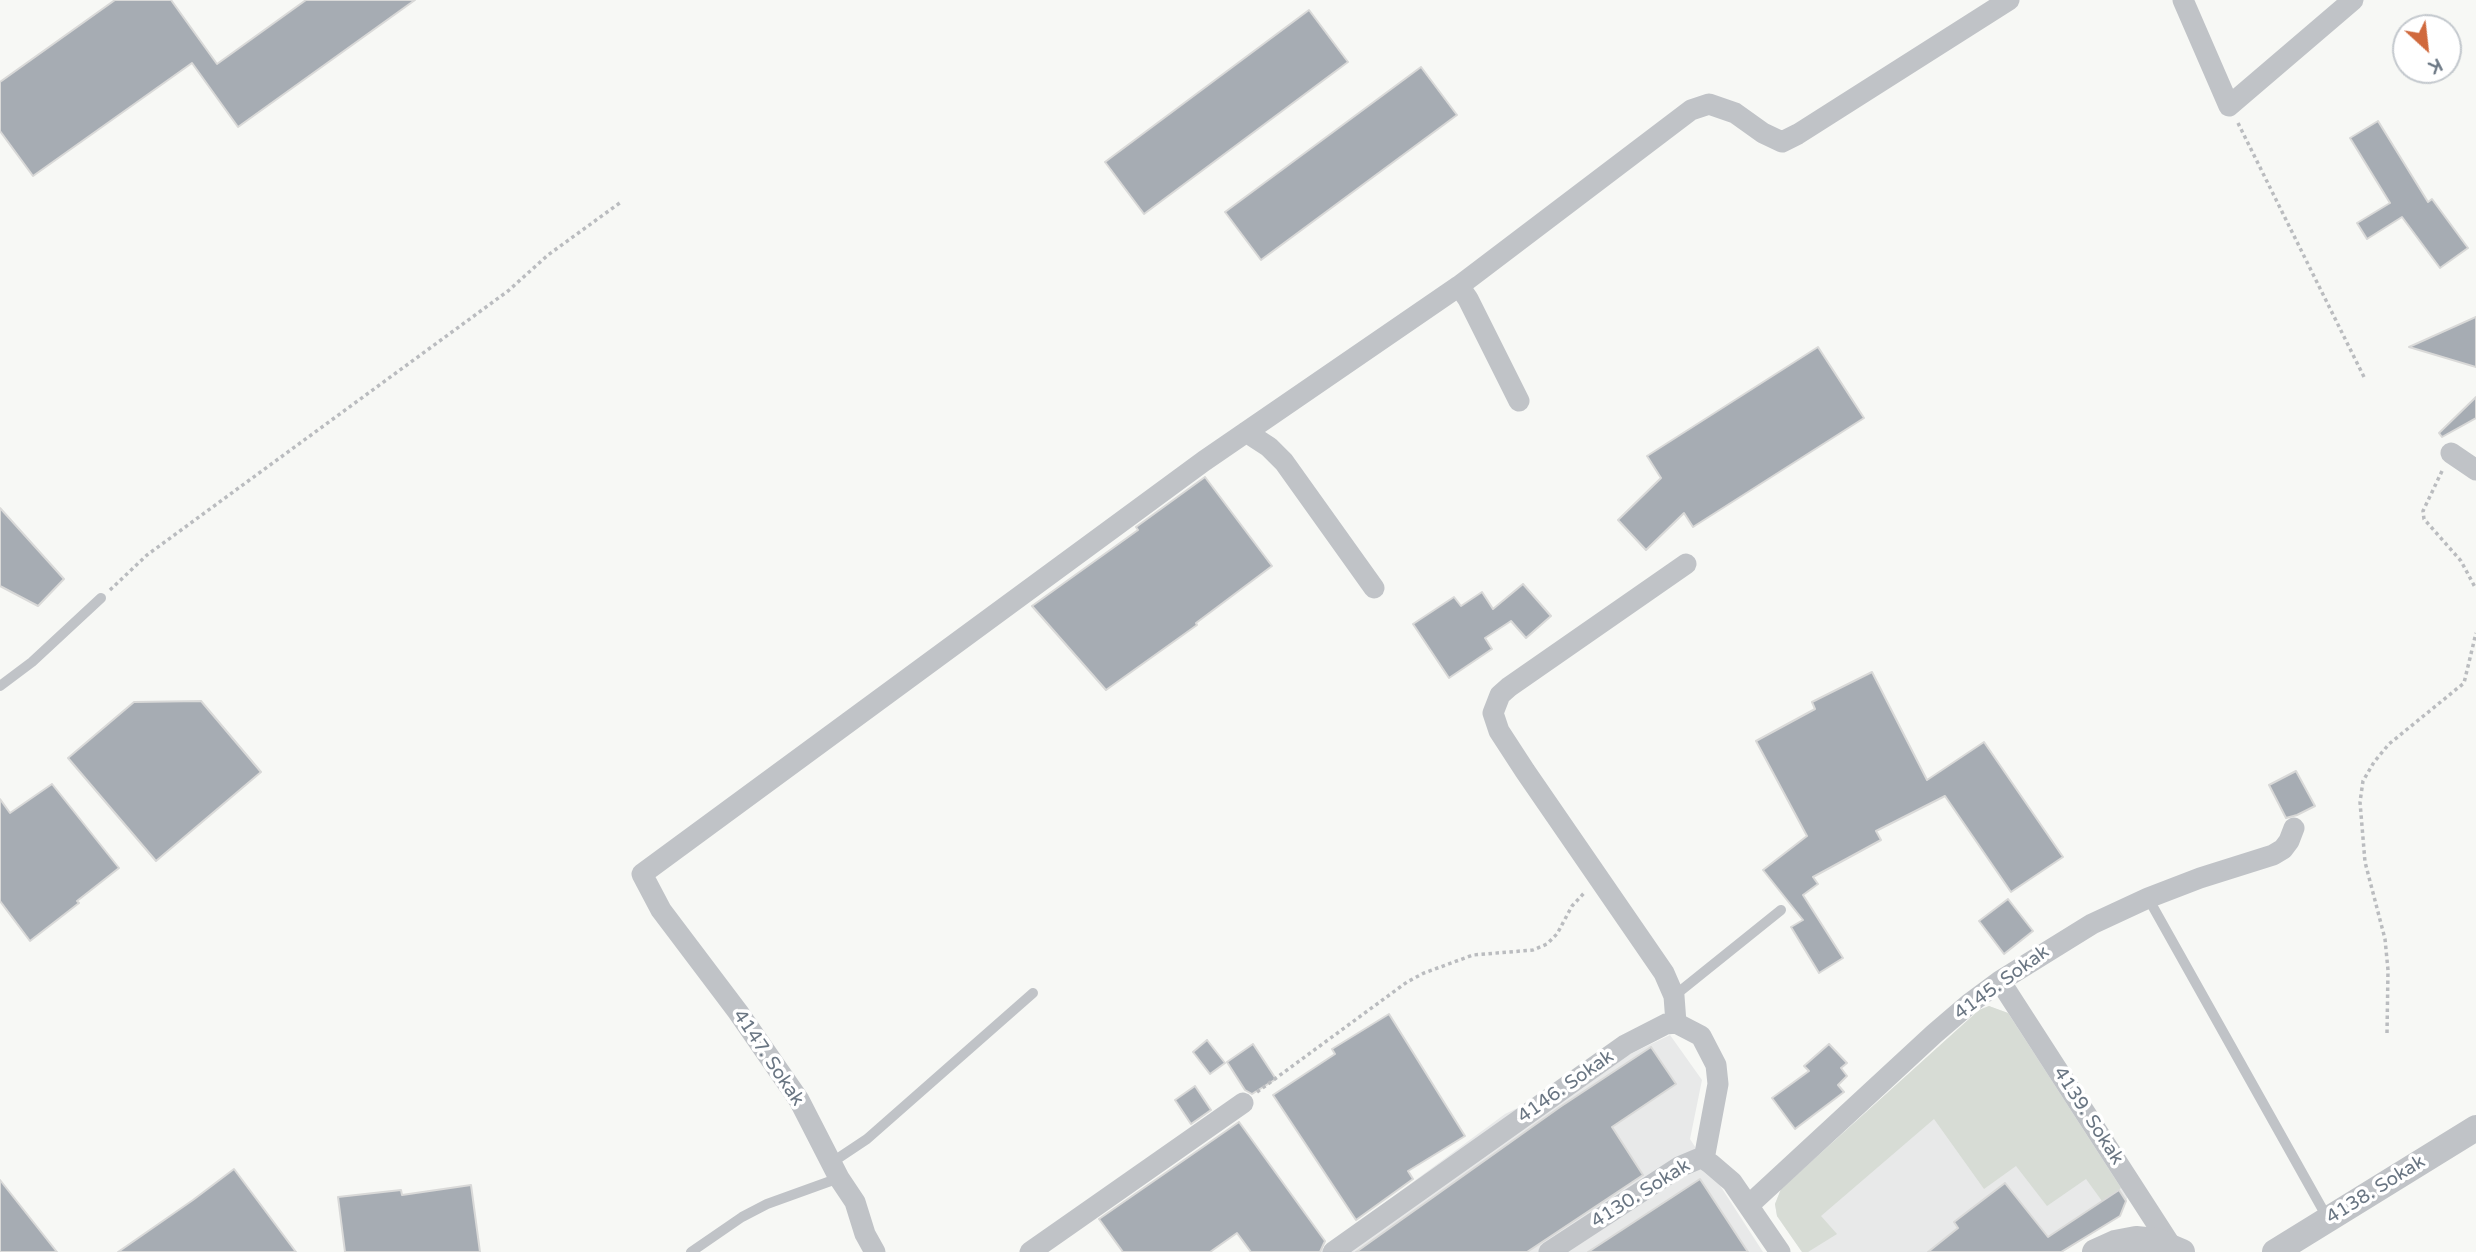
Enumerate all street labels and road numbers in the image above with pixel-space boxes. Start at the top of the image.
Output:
street label: 4145. Sokak [1950,941,2054,1025]
street label: 4147. Sokak [727,1006,809,1110]
street label: 4146. Sokak [1514,1046,1618,1128]
street label: 4139. Sokak [2048,1063,2128,1169]
street label: 4138. Sokak [2322,1151,2430,1229]
street label: 4130. Sokak [1587,1155,1695,1233]

